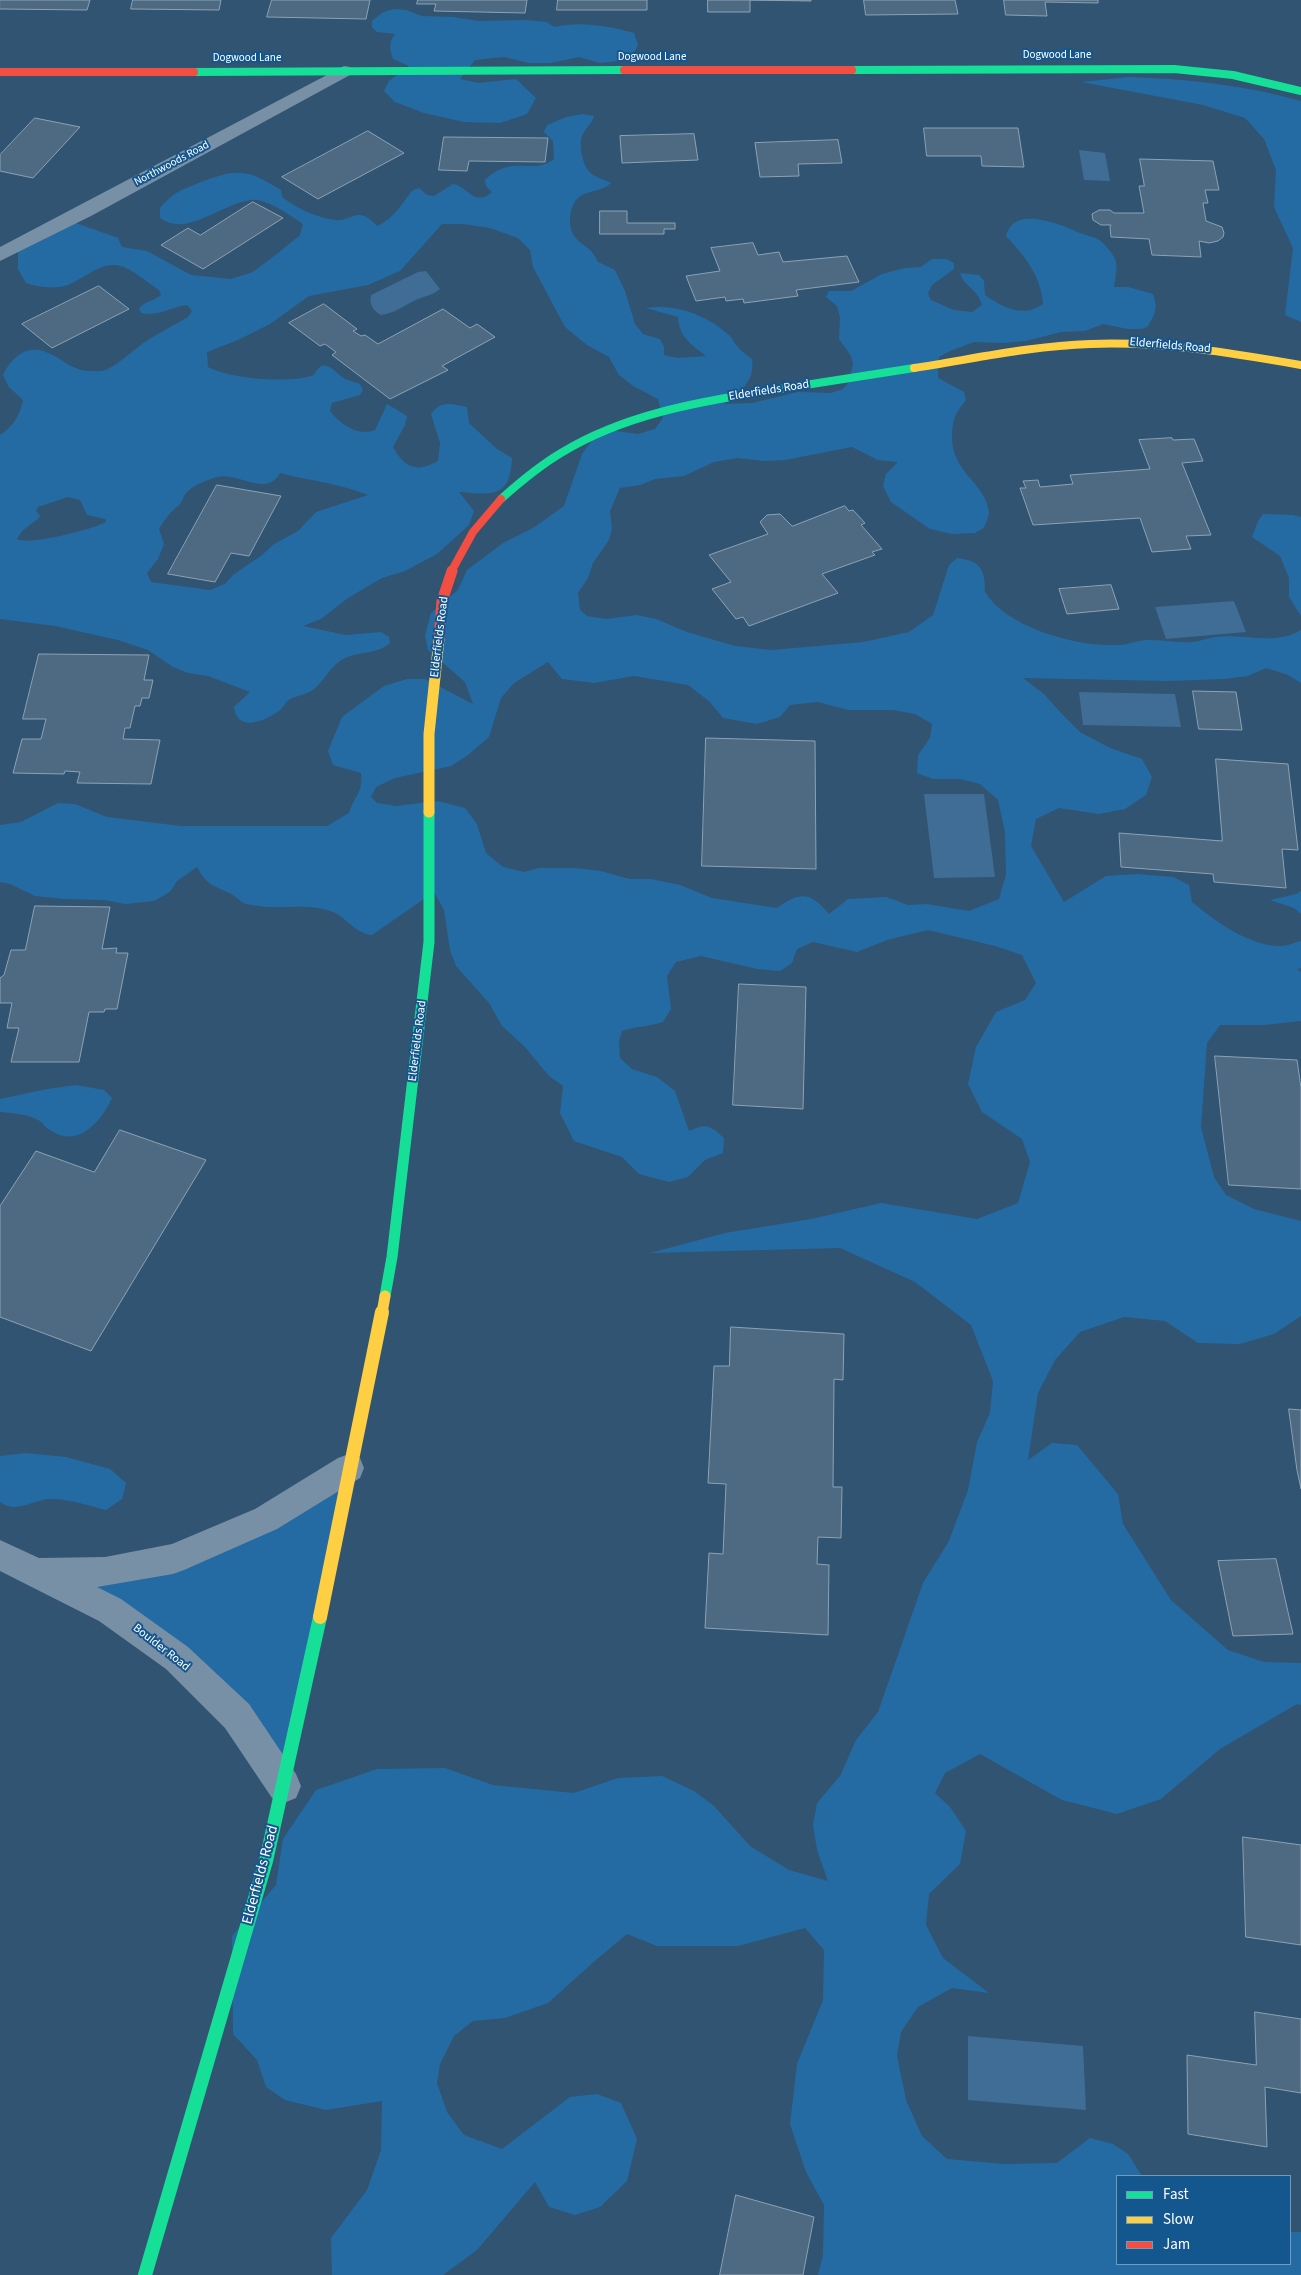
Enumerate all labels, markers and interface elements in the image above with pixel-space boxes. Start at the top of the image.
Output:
street label: Dogwood Lane [1023,49,1091,63]
street label: Dogwood Lane [618,51,686,65]
street label: Dogwood Lane [213,52,281,66]
street label: Northwoods Road [132,139,212,189]
street label: Elderfields Road [1129,335,1211,357]
street label: Elderfields Road [728,378,810,404]
street label: Elderfields Road [428,596,452,678]
street label: Elderfields Road [406,1000,430,1082]
street label: Boulder Road [130,1621,192,1675]
street label: Elderfields Road [239,1823,283,1927]
legend [1116,2175,1291,2265]
text: Fast [1163,2184,1189,2205]
text: Slow [1163,2209,1194,2230]
text: Jam [1163,2234,1190,2255]

